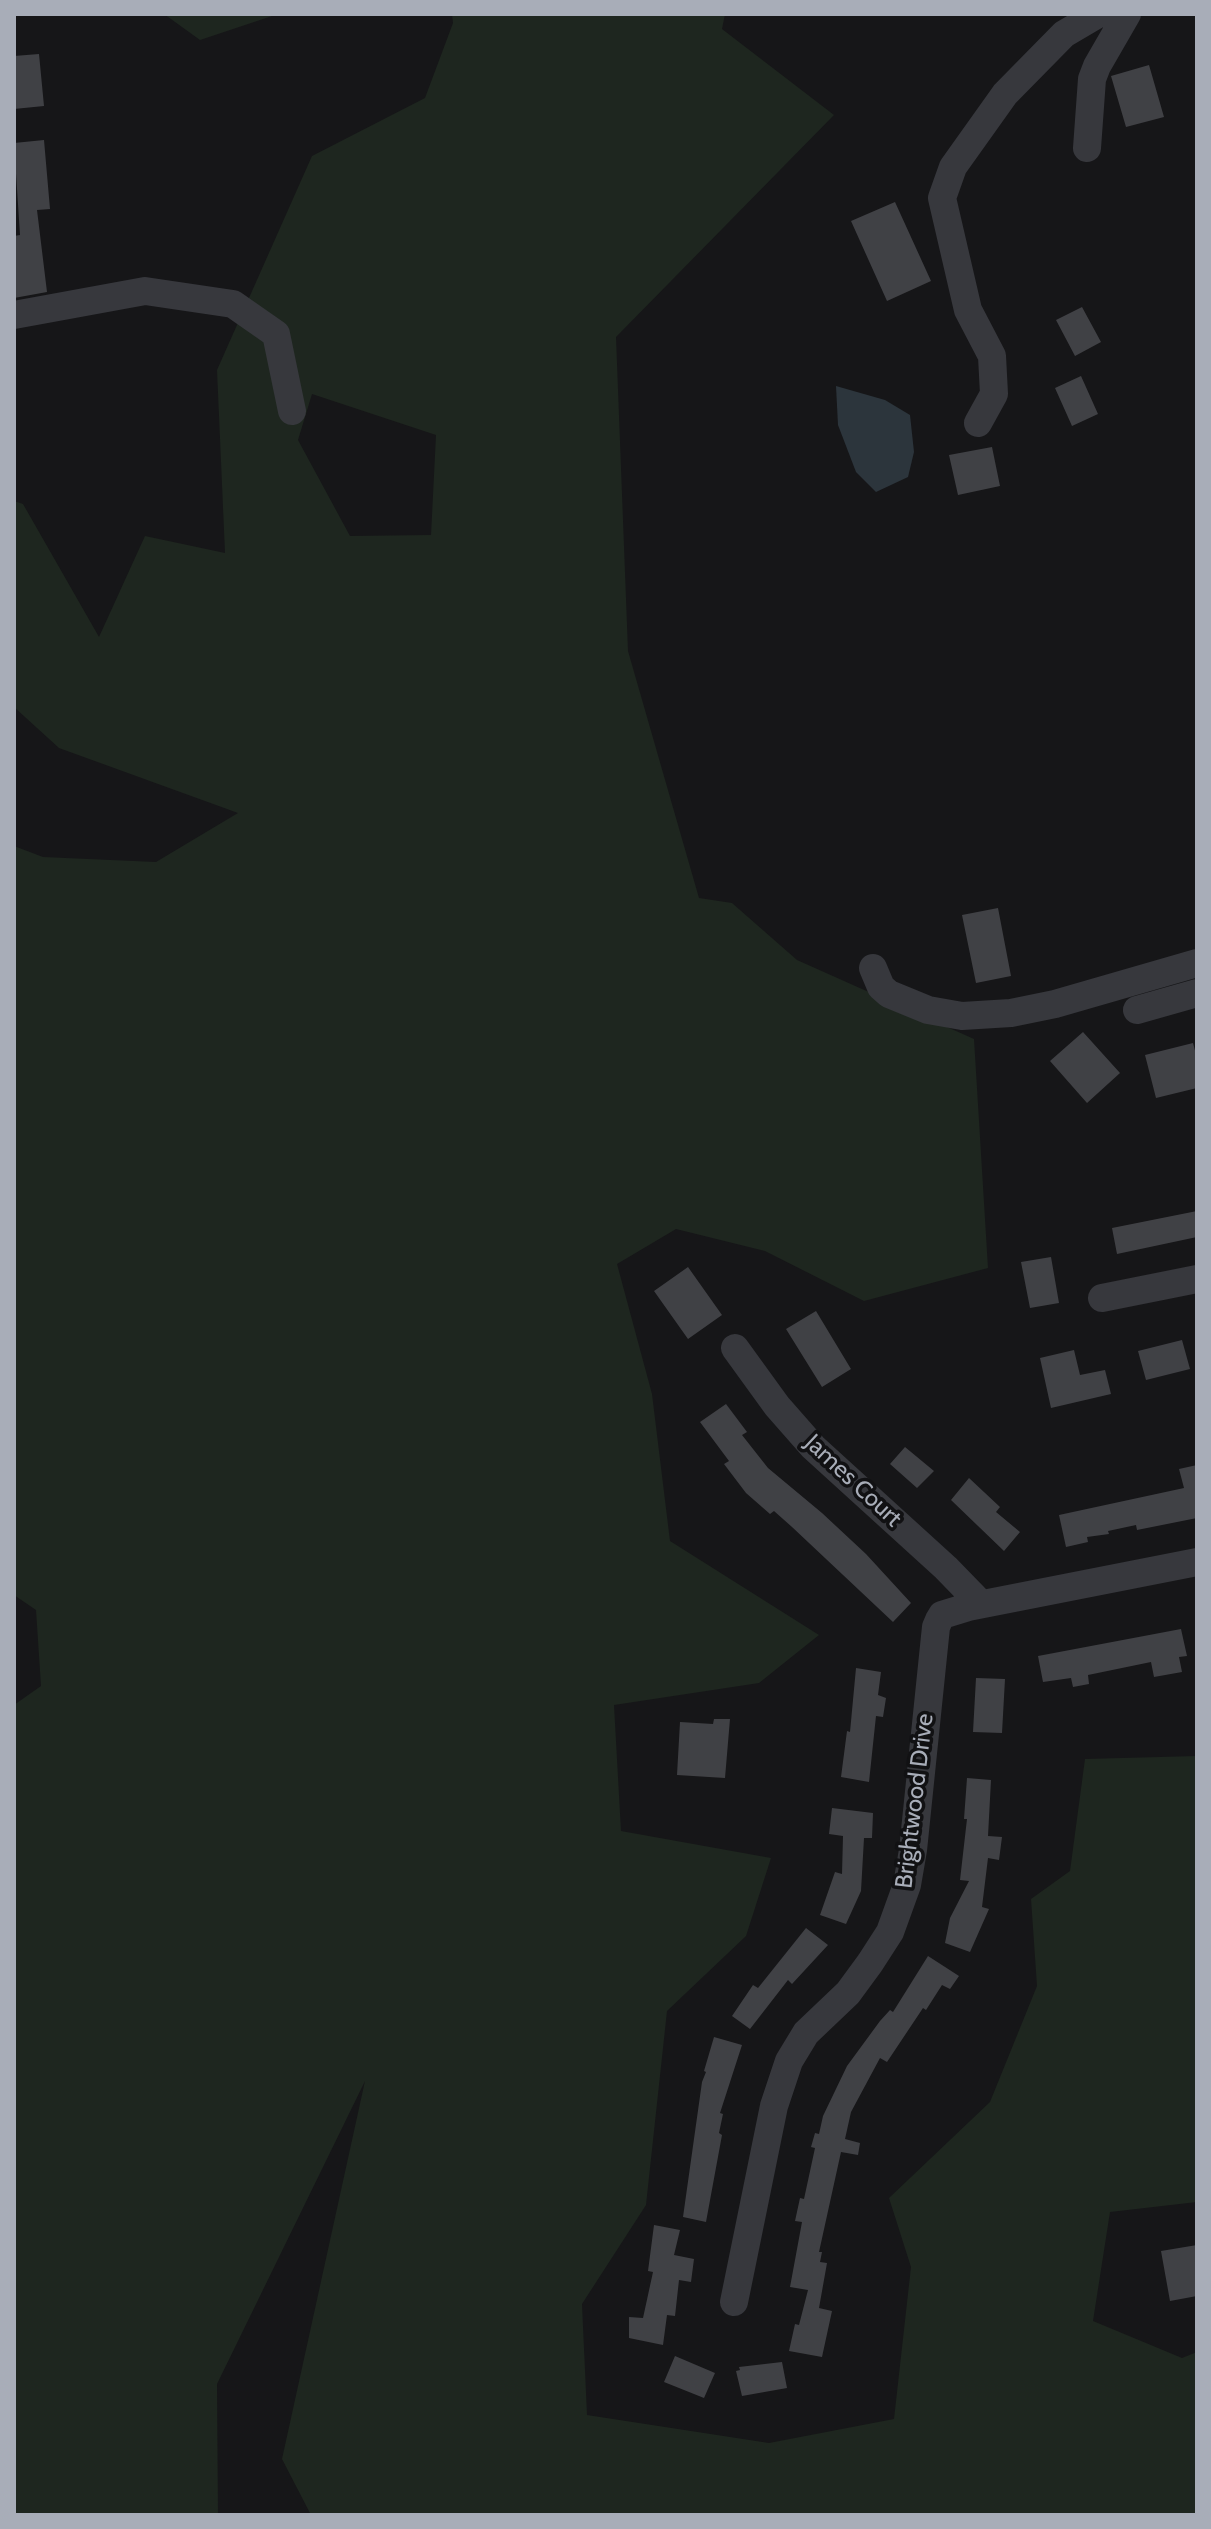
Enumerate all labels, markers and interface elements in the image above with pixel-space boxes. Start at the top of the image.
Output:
street label: James Court [799,1429,907,1533]
street label: Brightwood Drive [890,1712,940,1890]

